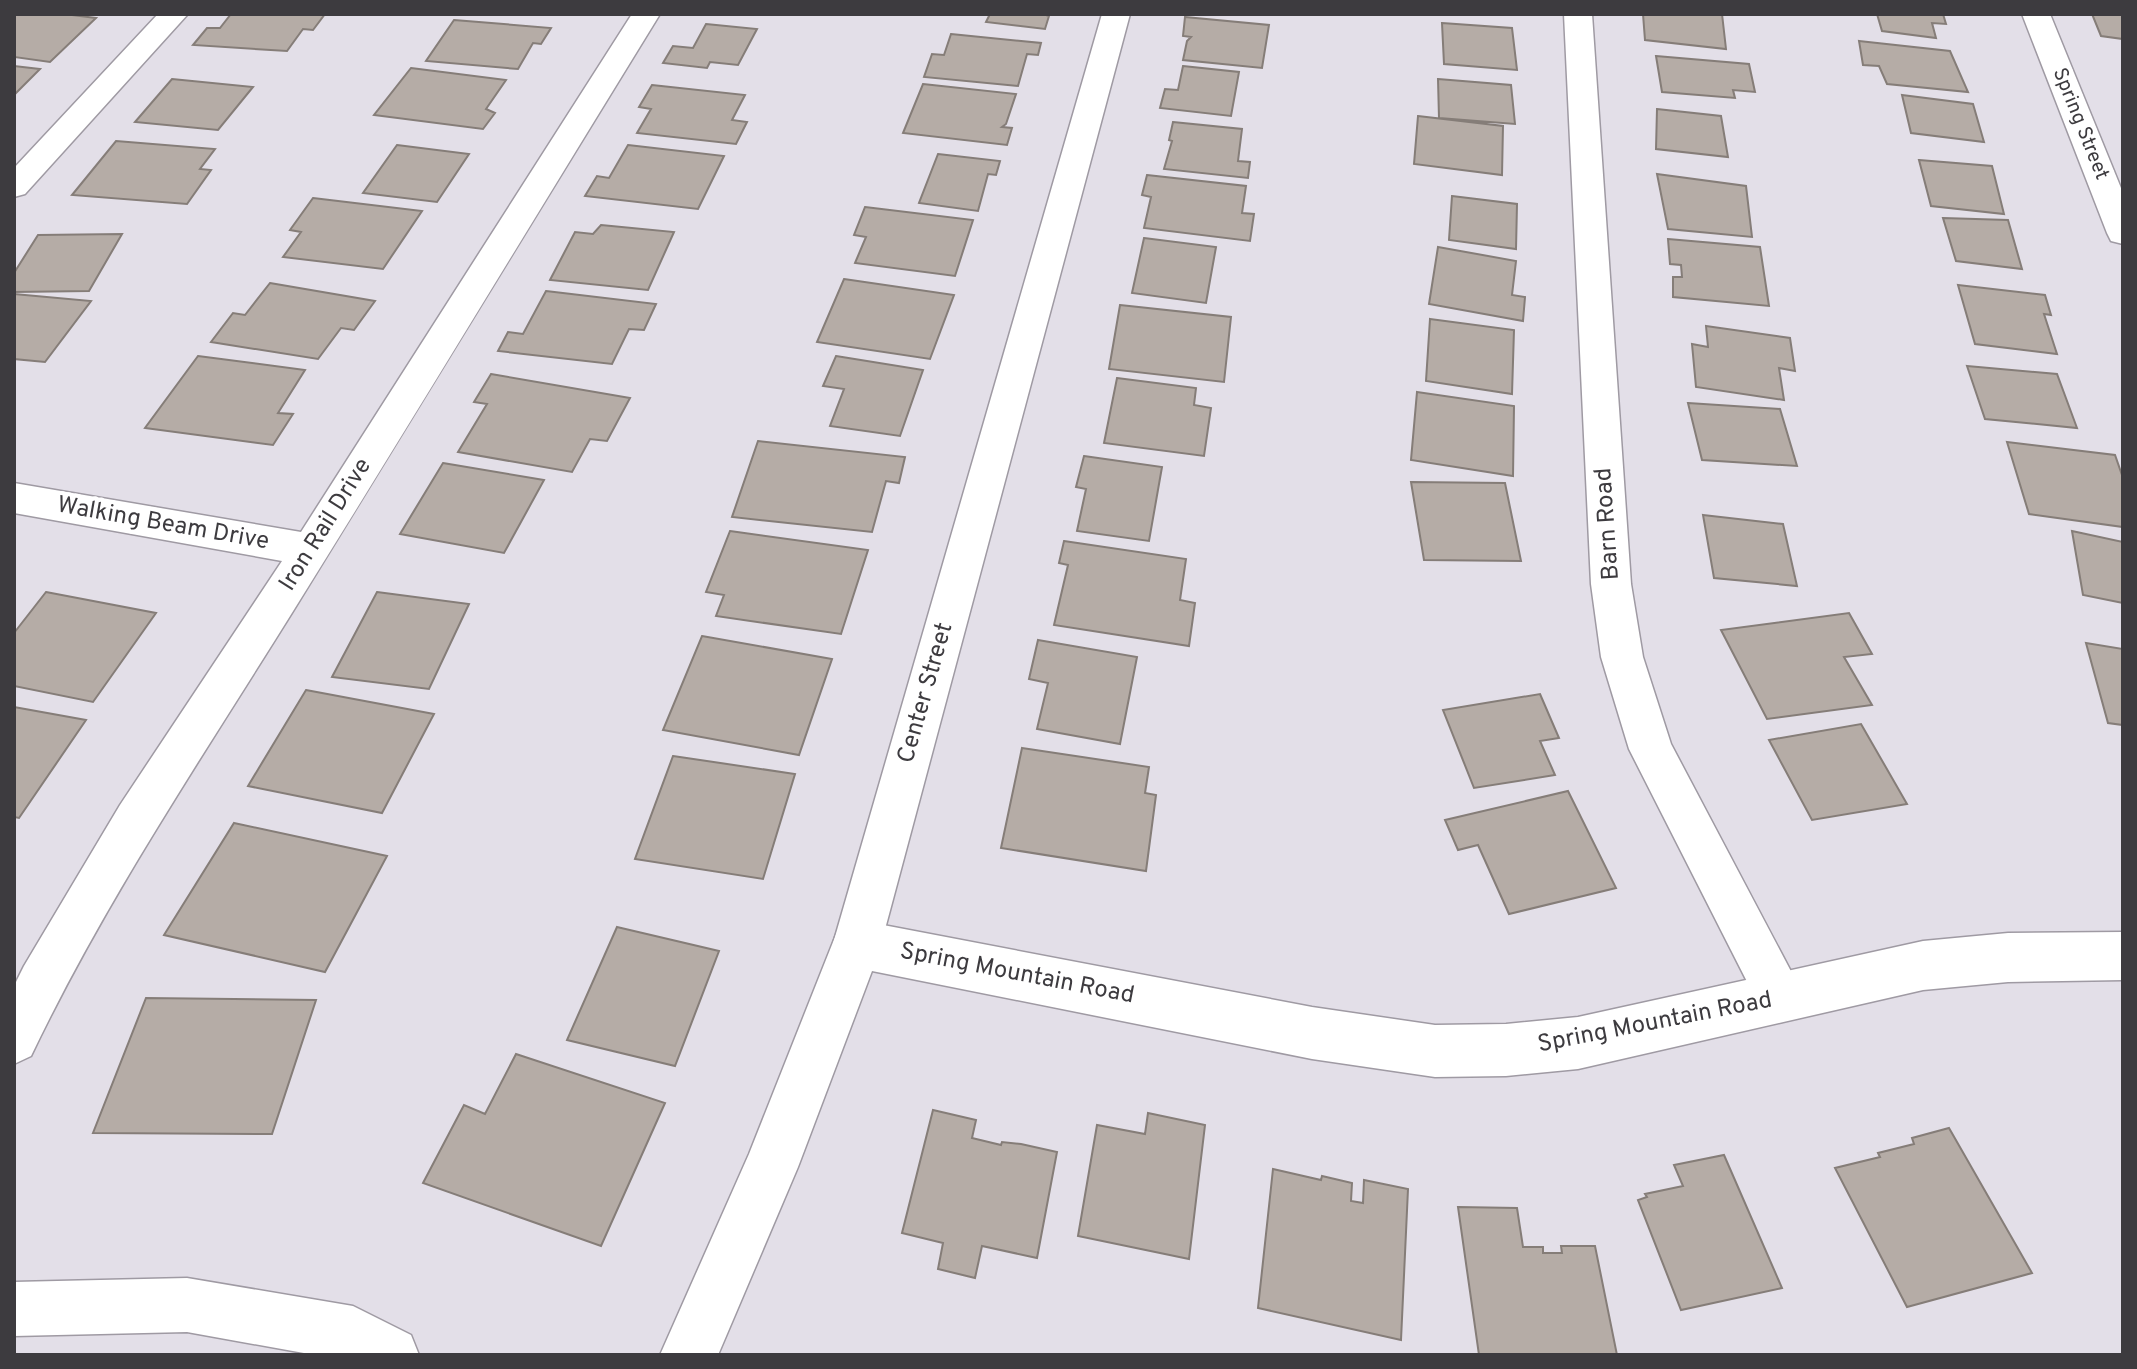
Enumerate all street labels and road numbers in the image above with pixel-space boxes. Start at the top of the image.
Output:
street label: Spring Street [2046,64,2114,184]
street label: Iron Rail Drive [273,453,379,597]
street label: Barn Road [1589,467,1627,581]
street label: Walking Beam Drive [55,491,271,557]
street label: Center Street [892,619,960,767]
street label: Spring Mountain Road [897,937,1137,1011]
street label: Spring Mountain Road [1535,986,1775,1060]

